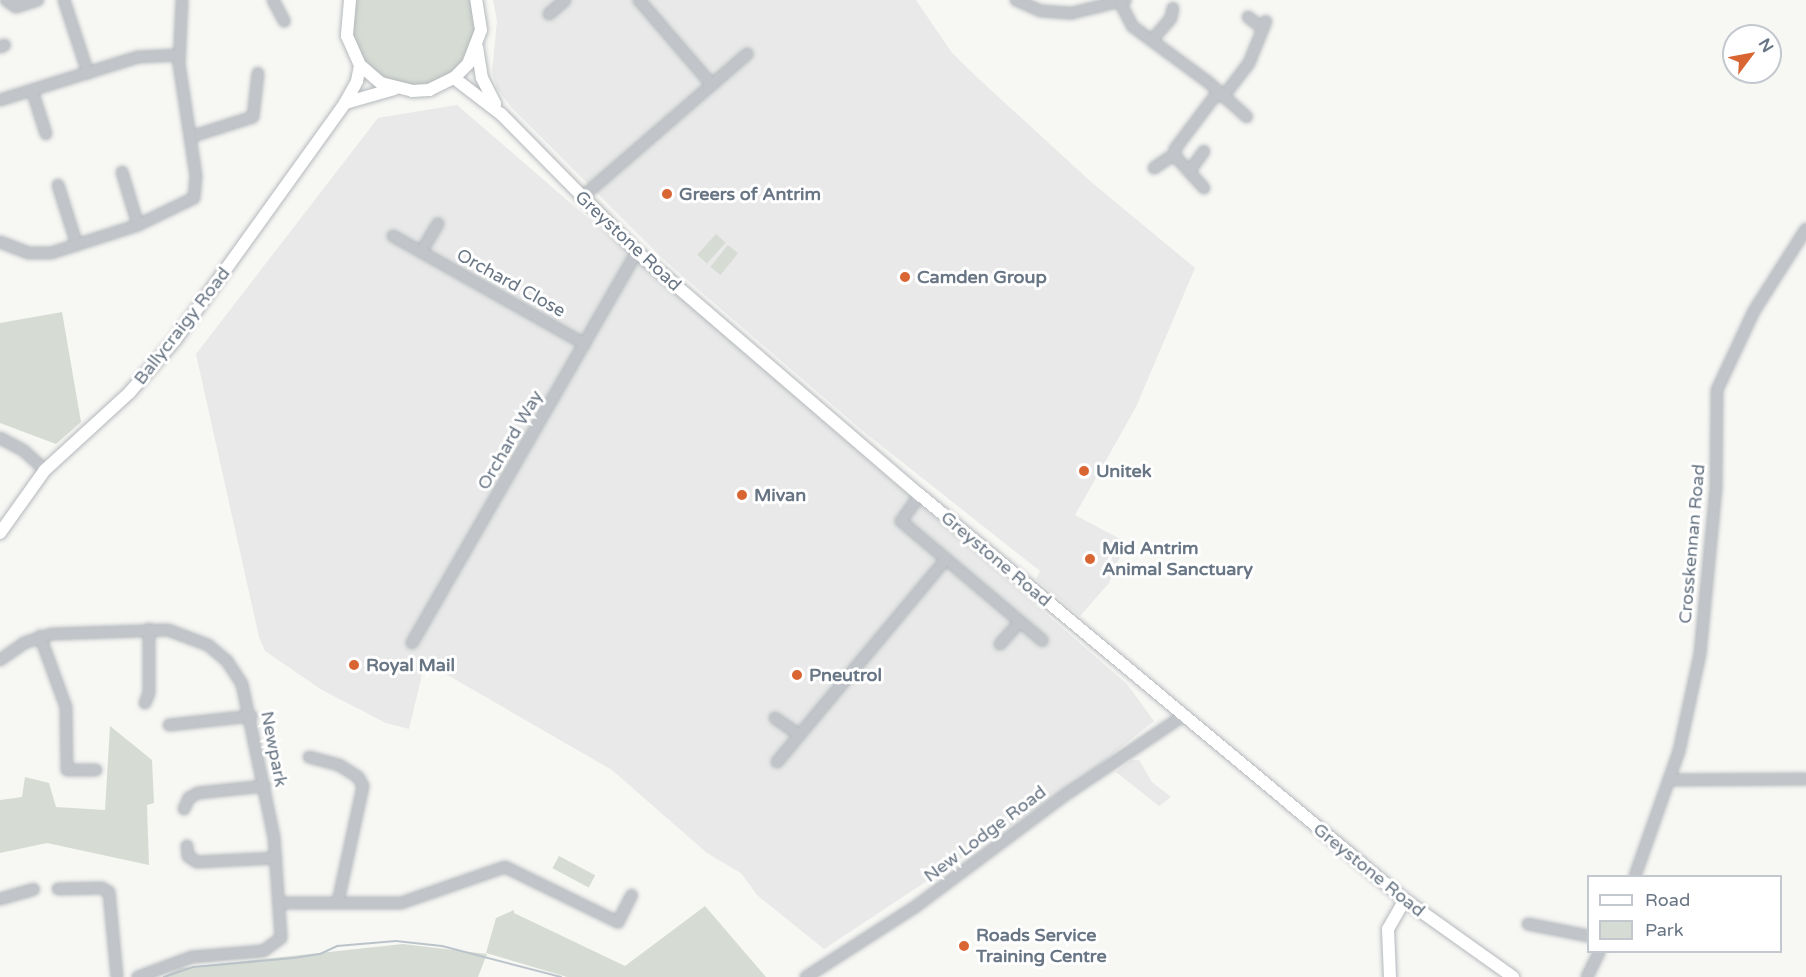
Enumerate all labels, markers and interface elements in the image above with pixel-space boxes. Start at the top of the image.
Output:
north arrow [1722,24,1782,84]
text: N [1754,35,1777,56]
place label: Greers of Antrim [679,183,821,205]
street label: Greystone Road [570,186,686,296]
marker: Greers of Antrim [660,187,674,201]
street label: Orchard Close [453,244,569,322]
street label: Ballycraigy Road [129,263,235,389]
place label: Camden Group [917,266,1047,288]
marker: Camden Group [898,270,912,284]
street label: Orchard Way [473,386,547,494]
place label: Unitek [1096,460,1152,482]
street label: Crosskennan Road [1674,463,1710,625]
marker: Unitek [1077,464,1091,478]
place label: Mivan [754,484,806,506]
marker: Mivan [735,488,749,502]
street label: Greystone Road [936,507,1056,611]
place label: Mid Antrim Animal Sanctuary [1102,538,1253,580]
marker: Mid Antrim Animal Sanctuary [1083,552,1097,566]
place label: Royal Mail [366,654,455,676]
marker: Royal Mail [347,658,361,672]
place label: Pneutrol [809,664,882,686]
marker: Pneutrol [790,668,804,682]
street label: Newpark [256,709,292,789]
street label: New Lodge Road [920,781,1050,887]
street label: Greystone Road [1309,818,1429,922]
legend [1587,875,1782,953]
text: Road [1645,889,1690,911]
text: Park [1645,919,1683,941]
place label: Roads Service Training Centre [976,925,1107,968]
marker: Roads Service Training Centre [957,939,971,953]

